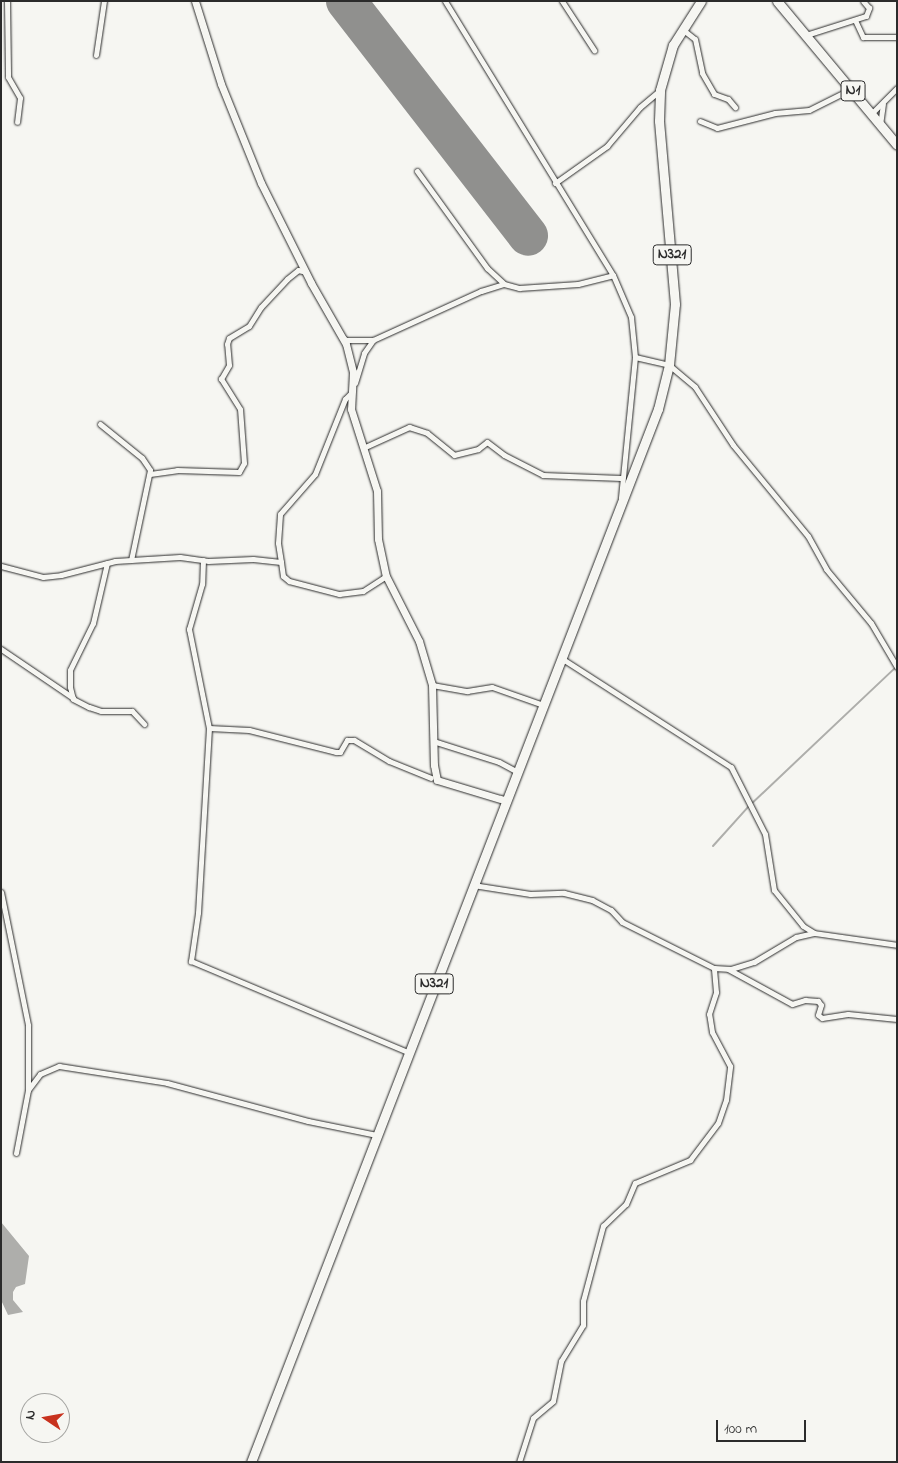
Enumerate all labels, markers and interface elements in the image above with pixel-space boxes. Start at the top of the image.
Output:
road number: N1 [840,78,866,104]
road number: N321 [652,242,692,268]
road number: N321 [414,972,454,996]
north arrow [20,1393,70,1443]
text: N [20,1408,42,1422]
scale bar [718,1410,808,1442]
text: 100 m [724,1418,757,1440]

